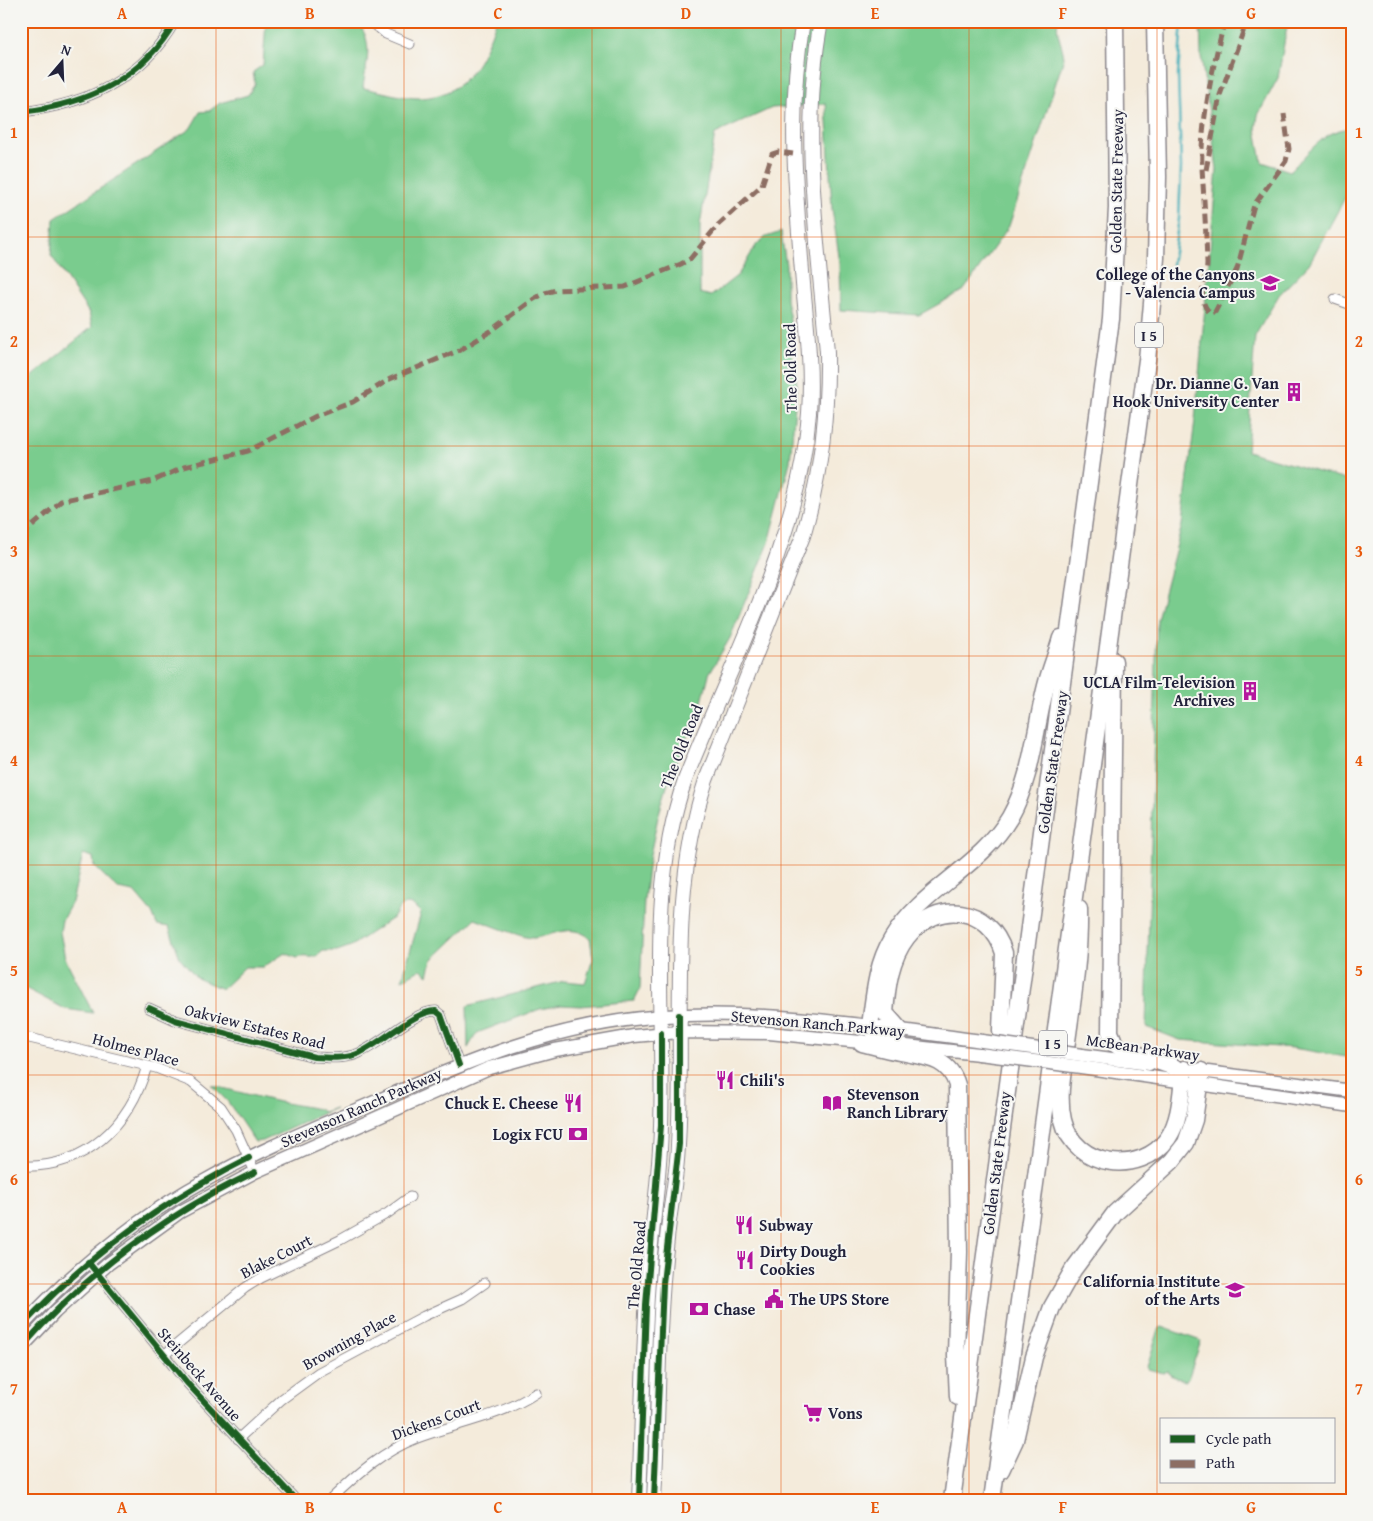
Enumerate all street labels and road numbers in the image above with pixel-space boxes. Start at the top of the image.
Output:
street label: Golden State Freeway [1103,109,1129,253]
road number: I 5 [1135,322,1163,348]
street label: The Old Road [777,323,803,413]
street label: Golden State Freeway [1030,689,1074,835]
street label: The Old Road [653,700,709,792]
street label: Oakview Estates Road [182,997,328,1055]
street label: Stevenson Ranch Parkway [730,1003,906,1043]
street label: Holmes Place [90,1026,182,1072]
street label: McBean Parkway [1085,1027,1201,1067]
road number: I 5 [1039,1030,1067,1056]
street label: Stevenson Ranch Parkway [276,1060,446,1153]
street label: Golden State Freeway [975,1090,1017,1236]
street label: The Old Road [620,1219,652,1310]
street label: Blake Court [236,1228,316,1284]
street label: Browning Place [298,1304,400,1376]
street label: Steinbeck Avenue [152,1322,248,1426]
street label: Dickens Court [388,1392,484,1446]

